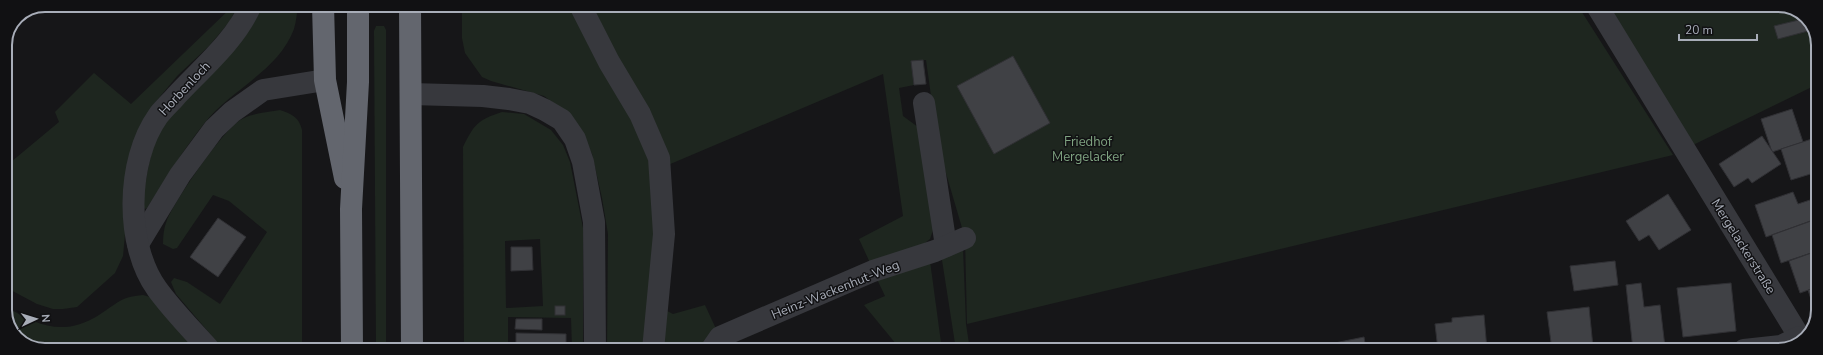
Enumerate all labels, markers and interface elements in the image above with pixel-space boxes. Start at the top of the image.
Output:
scale bar [1679,16,1757,42]
text: 20 m [1685,22,1713,38]
street label: Horbenloch [155,58,215,120]
park label: Friedhof Mergelacker [1052,133,1124,166]
street label: Mergelackerstraße [1707,196,1780,298]
street label: Heinz-Wackenhut-Weg [769,256,902,324]
north arrow [16,299,56,339]
text: N [38,314,53,323]

